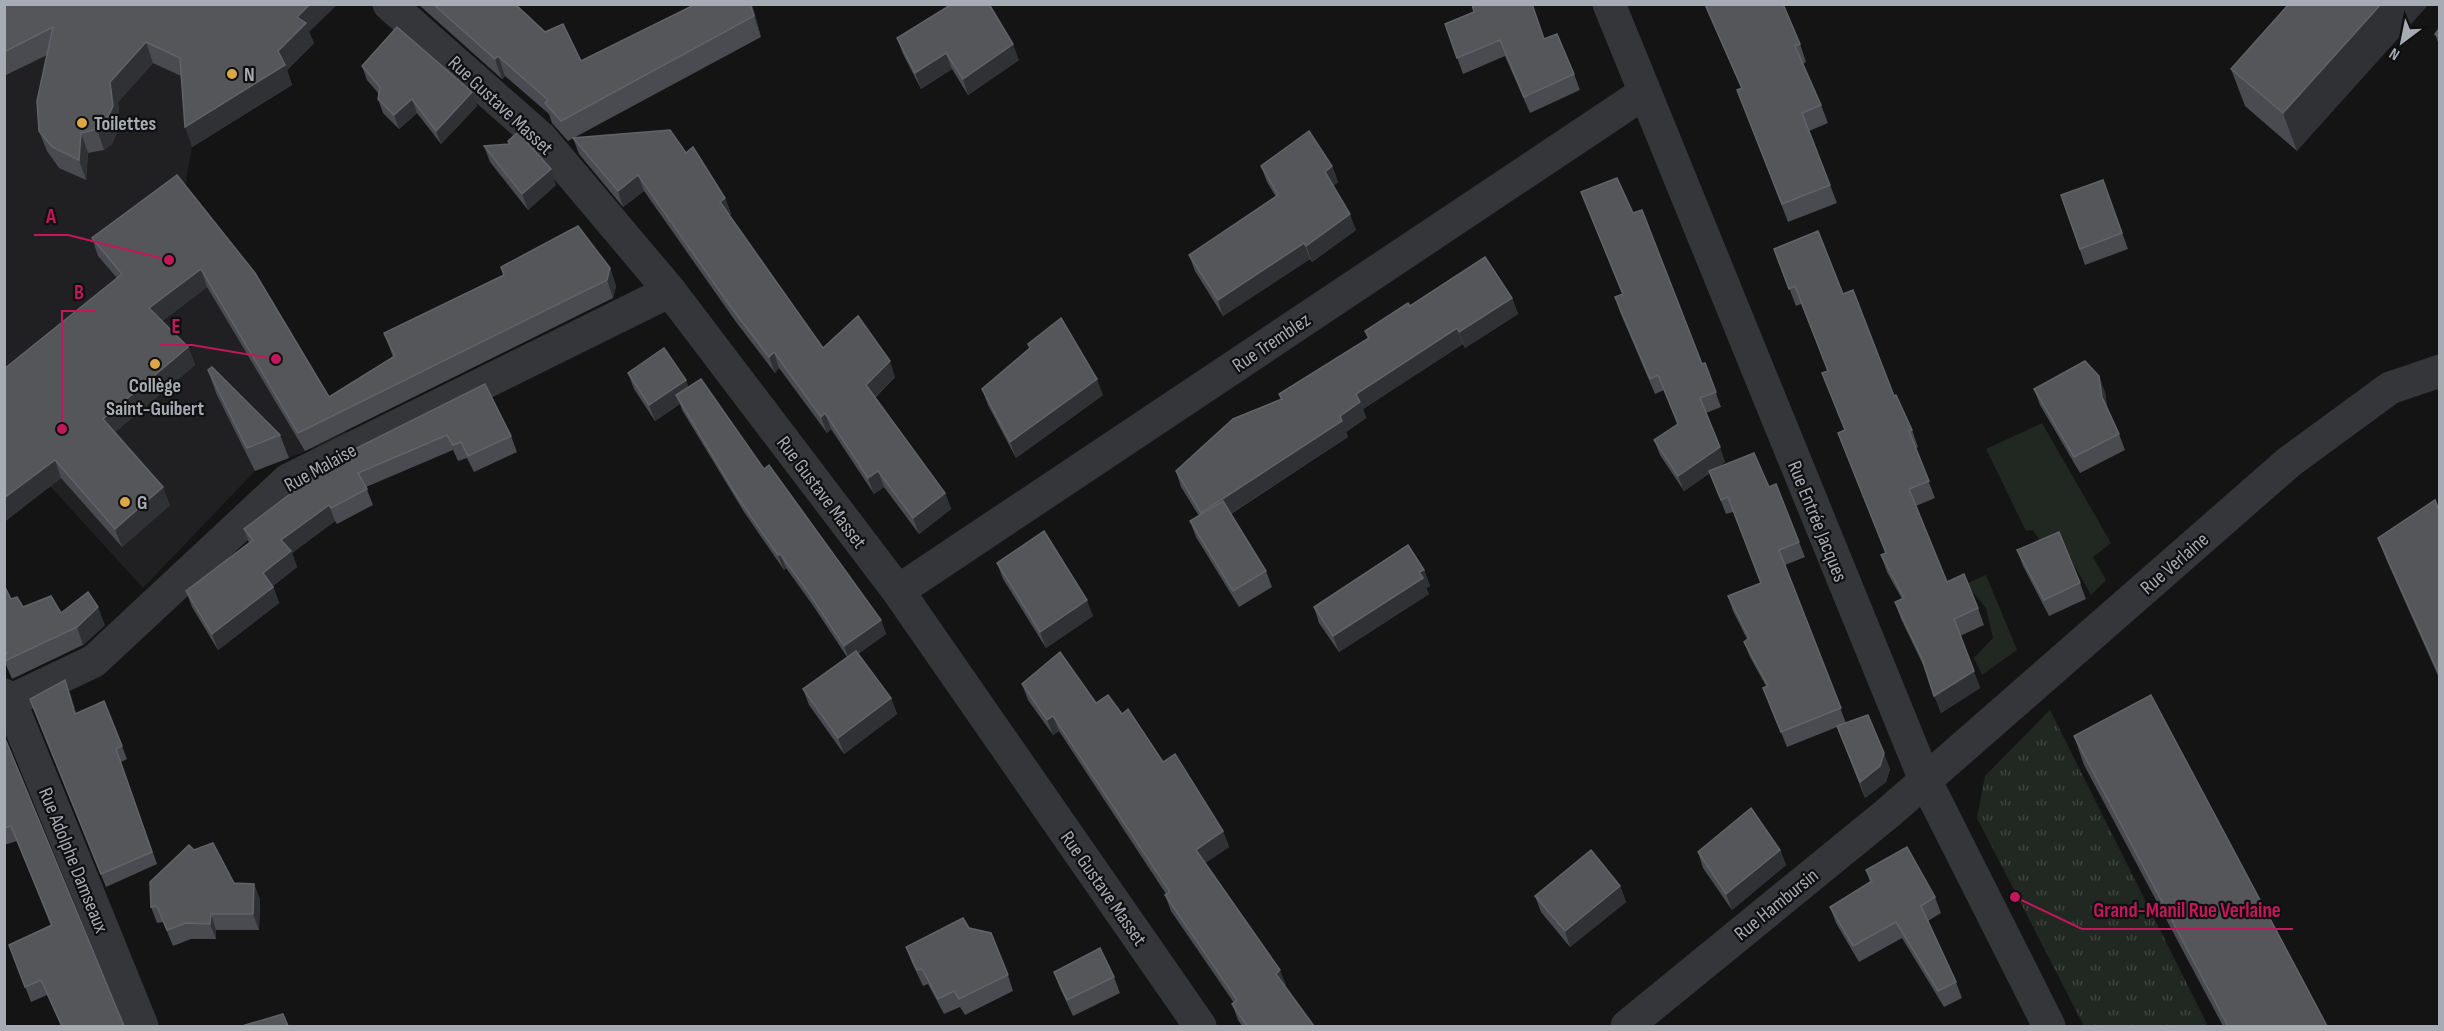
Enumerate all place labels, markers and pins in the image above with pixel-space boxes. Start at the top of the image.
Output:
place label: N [244,63,255,87]
marker: N [225,67,239,81]
place label: Toilettes [94,112,157,136]
marker: Toilettes [75,116,89,130]
callout: A [34,196,68,235]
callout: B [62,272,96,311]
callout: E [159,306,192,345]
marker: Collège Saint-Guibert [148,357,162,371]
place label: Collège Saint-Guibert [106,374,204,421]
place label: G [137,491,148,515]
marker: G [118,495,132,509]
callout: Grand-Manil Rue Verlaine [2082,890,2293,929]

